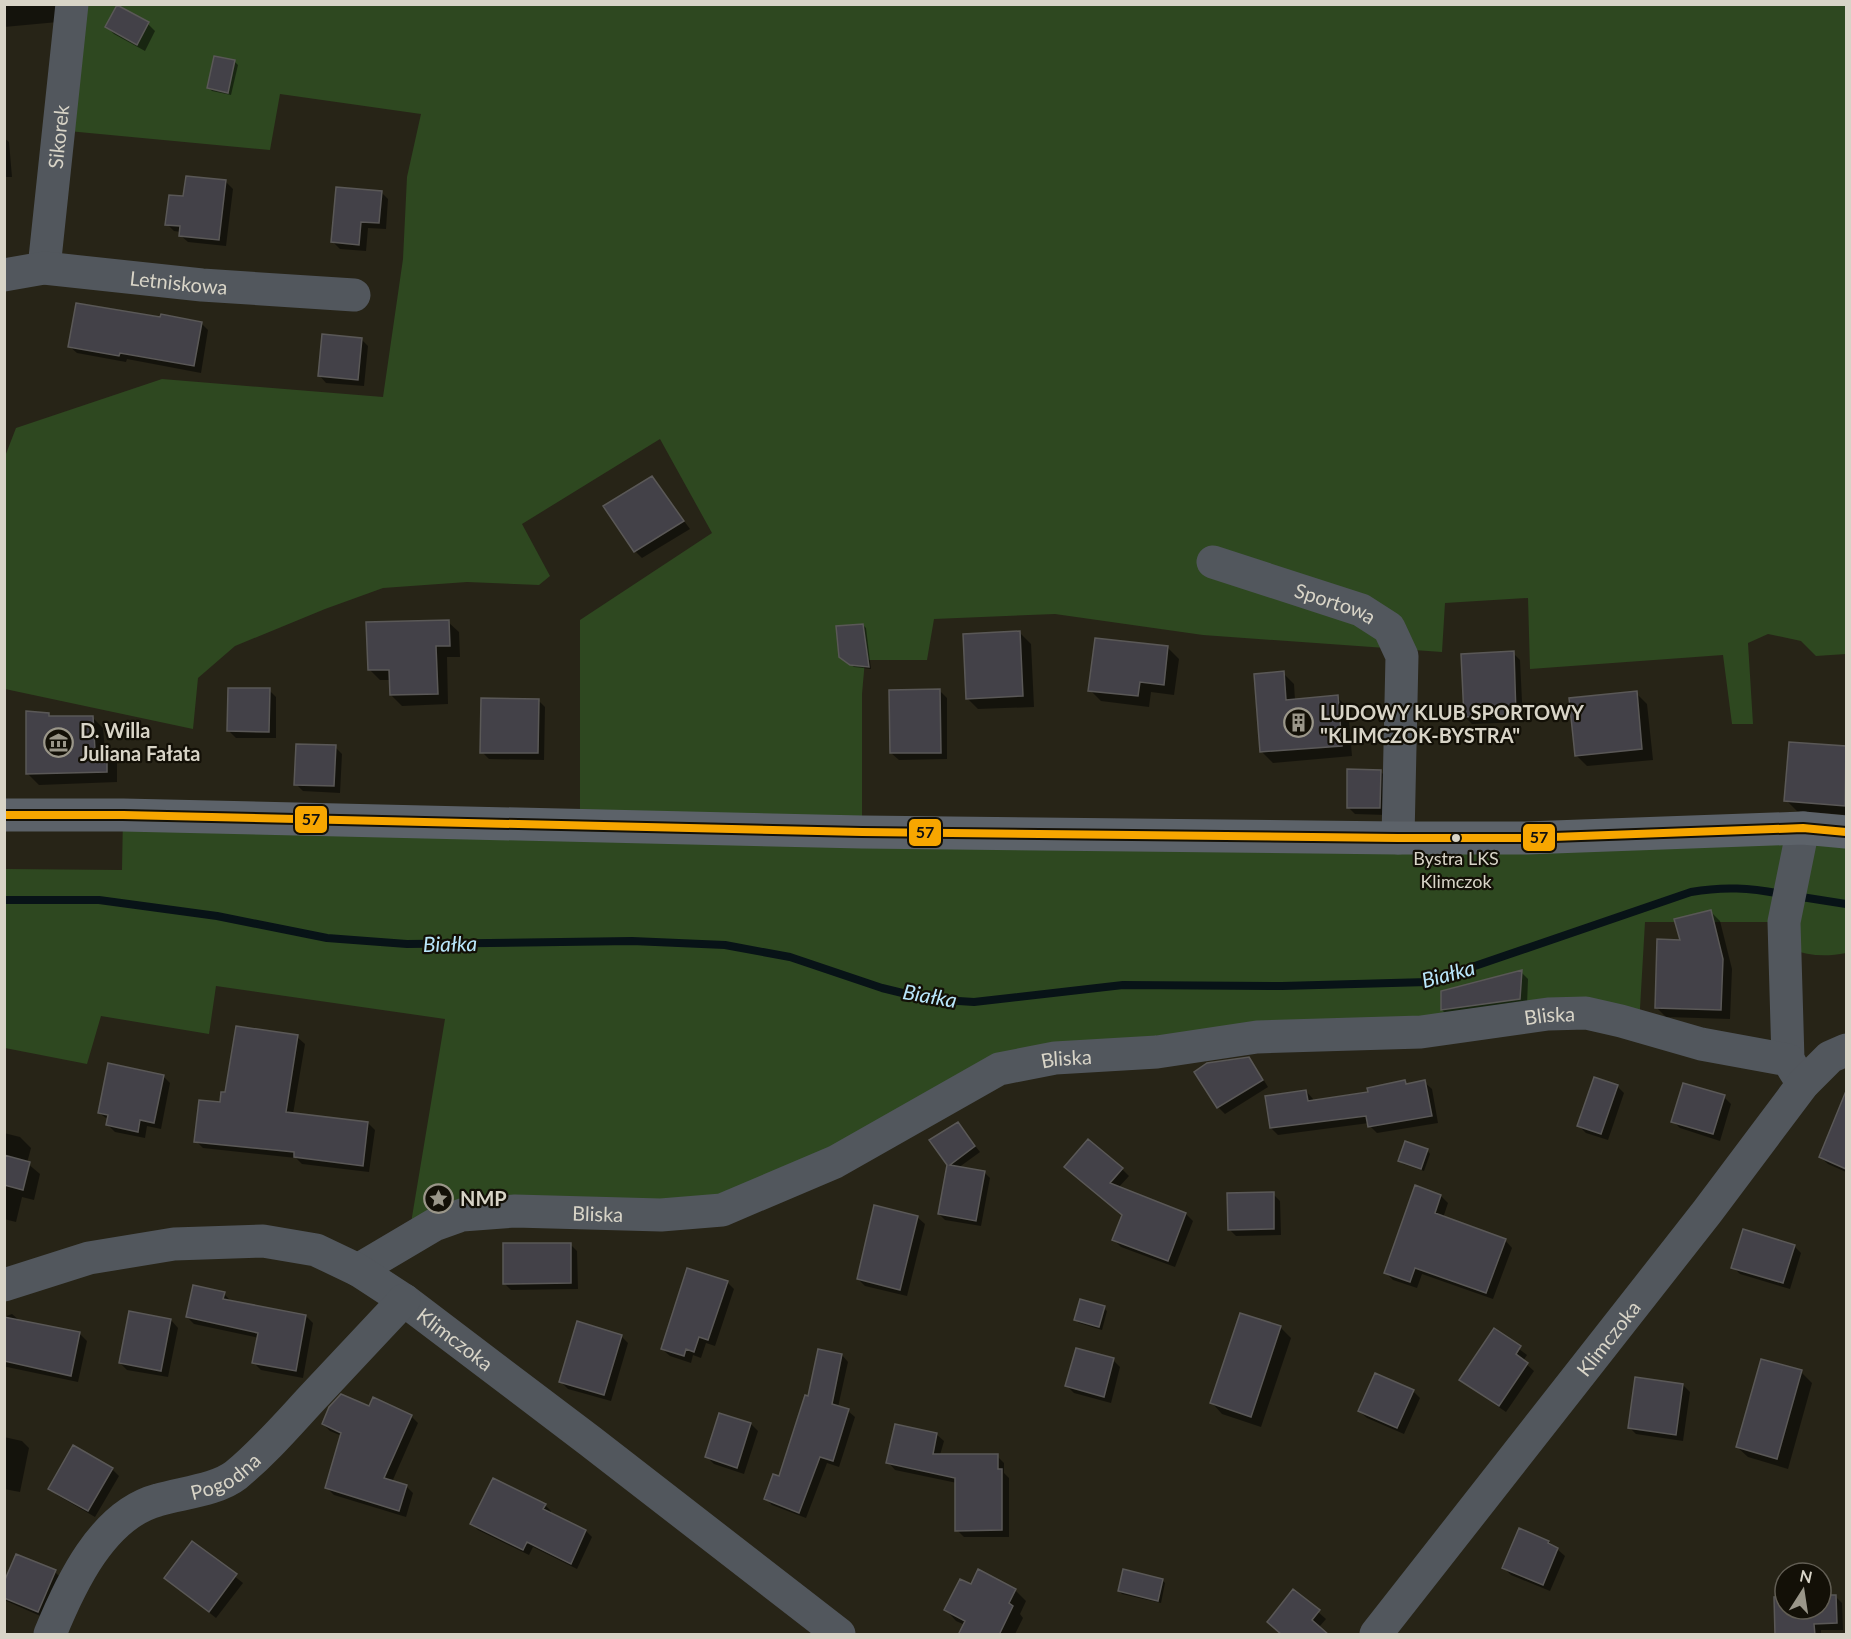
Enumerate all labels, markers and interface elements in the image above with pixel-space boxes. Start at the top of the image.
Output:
street label: Sikorek [43,103,73,170]
street label: Letniskowa [129,265,228,299]
street label: Sportowa [1292,577,1381,629]
place label: LUDOWY KLUB SPORTOWY "KLIMCZOK-BYSTRA" [1320,700,1585,747]
building icon: LUDOWY KLUB SPORTOWY "KLIMCZOK-BYSTRA" [1283,707,1315,739]
place label: D. Willa Juliana Fałata [80,718,200,765]
museum icon: D. Willa Juliana Fałata [43,726,75,758]
line badge: 57 [294,805,328,834]
text: 57 [302,809,320,828]
line badge: 57 [908,818,942,847]
text: 57 [916,822,934,841]
line badge: 57 [1522,823,1556,852]
text: 57 [1530,827,1548,846]
marker: Bystra LKS Klimczok [1450,832,1462,844]
place label: Bystra LKS Klimczok [1413,847,1499,892]
water label: Białka [423,930,477,956]
water label: Białka [1419,954,1477,992]
water label: Białka [901,978,959,1012]
street label: Bliska [1523,1001,1575,1029]
street label: Bliska [1039,1044,1092,1073]
place icon: NMP [423,1182,455,1214]
place label: NMP [460,1186,507,1210]
street label: Bliska [572,1201,624,1226]
street label: Klimczoka [1571,1296,1645,1381]
street label: Klimczoka [413,1302,498,1375]
street label: Pogodna [188,1448,265,1504]
north arrow [1773,1561,1833,1621]
text: N [1798,1565,1814,1586]

